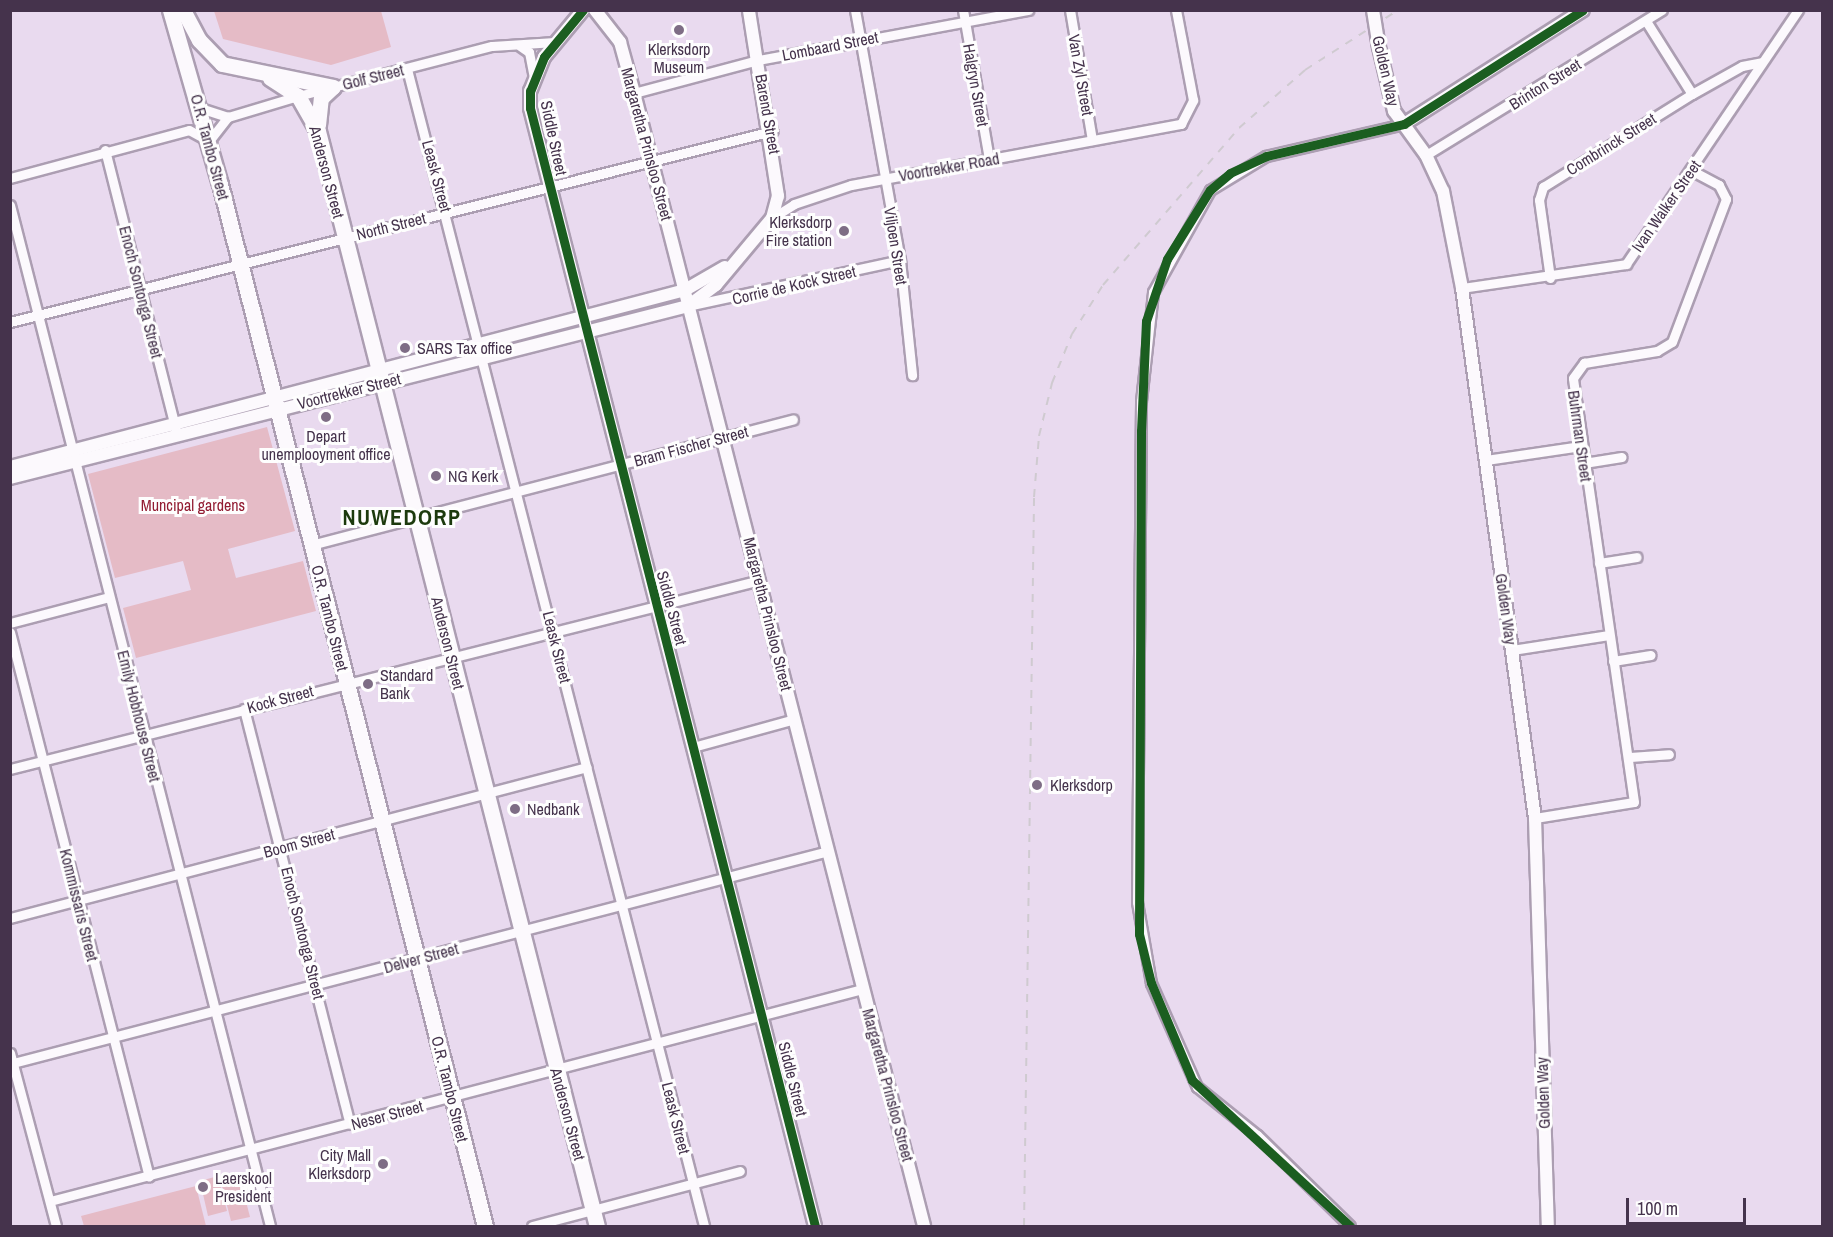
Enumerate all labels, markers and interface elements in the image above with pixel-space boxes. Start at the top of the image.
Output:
marker: Klerksdorp Museum [672,23,686,37]
street label: Lombaard Street [780,27,880,65]
street label: Van Zyl Street [1064,33,1098,117]
street label: Golden Way [1369,34,1403,108]
place label: Klerksdorp Museum [648,39,710,77]
street label: Halgryn Street [959,42,993,128]
street label: Brinton Street [1506,54,1584,114]
street label: Golf Street [340,60,406,94]
street label: Margaretha Prinsloo Street [617,65,677,223]
street label: Barend Street [752,72,784,156]
street label: O.R. Tambo Street [187,92,233,202]
street label: Siddle Street [537,99,571,177]
street label: Combrinck Street [1563,109,1659,179]
street label: Anderson Street [305,124,349,220]
street label: Leask Street [418,138,456,214]
street label: Voortrekker Road [897,149,1001,185]
street label: Ivan Walker Street [1627,156,1705,256]
street label: Viljoen Street [880,206,912,286]
street label: North Street [354,208,428,244]
place label: Klerksdorp Fire station [766,212,832,250]
street label: Enoch Sontonga Street [115,224,167,360]
marker: Klerksdorp Fire station [837,224,851,238]
street label: Corrie de Kock Street [730,261,858,309]
place label: SARS Tax office [417,338,513,358]
marker: SARS Tax office [398,341,412,355]
street label: Voortrekker Street [295,369,403,413]
street label: Buhrman Street [1564,389,1596,483]
marker: Depart unemplooyment office [319,410,333,424]
street label: Bram Fischer Street [632,422,750,470]
place label: Depart unemplooyment office [262,426,390,464]
place label: NG Kerk [448,466,498,486]
marker: NG Kerk [429,469,443,483]
park label: Muncipal gardens [141,495,245,515]
district label: NUWEDORP [342,505,462,531]
street label: Margaretha Prinsloo Street [740,535,796,693]
street label: O.R. Tambo Street [308,563,352,673]
street label: Siddle Street [653,569,691,647]
street label: Golden Way [1492,572,1520,646]
street label: Anderson Street [427,595,469,691]
street label: Leask Street [539,609,575,685]
street label: Emily Hobhouse Street [113,648,165,784]
place label: Standard Bank [380,665,433,703]
marker: Standard Bank [361,677,375,691]
street label: Kock Street [245,681,315,717]
place label: Klerksdorp [1050,775,1113,795]
marker: Klerksdorp [1028,776,1046,794]
place label: Nedbank [527,799,580,819]
marker: Nedbank [508,802,522,816]
street label: Boom Street [261,824,337,862]
street label: Kommissaris Street [56,847,102,963]
street label: Enoch Sontonga Street [277,865,329,1001]
street label: Delver Street [382,939,460,977]
street label: Margaretha Prinsloo Street [858,1006,918,1164]
street label: O.R. Tambo Street [428,1034,472,1144]
street label: Siddle Street [775,1040,811,1118]
street label: Golden Way [1532,1057,1554,1129]
street label: Anderson Street [546,1066,590,1162]
street label: Leask Street [658,1080,694,1156]
street label: Neser Street [349,1096,425,1134]
place label: City Mall Klerksdorp [308,1145,371,1183]
marker: City Mall Klerksdorp [376,1157,390,1171]
place label: Laerskool President [215,1168,272,1206]
marker: Laerskool President [196,1180,210,1194]
scale bar [1629,1186,1749,1224]
text: 100 m [1637,1196,1678,1221]

